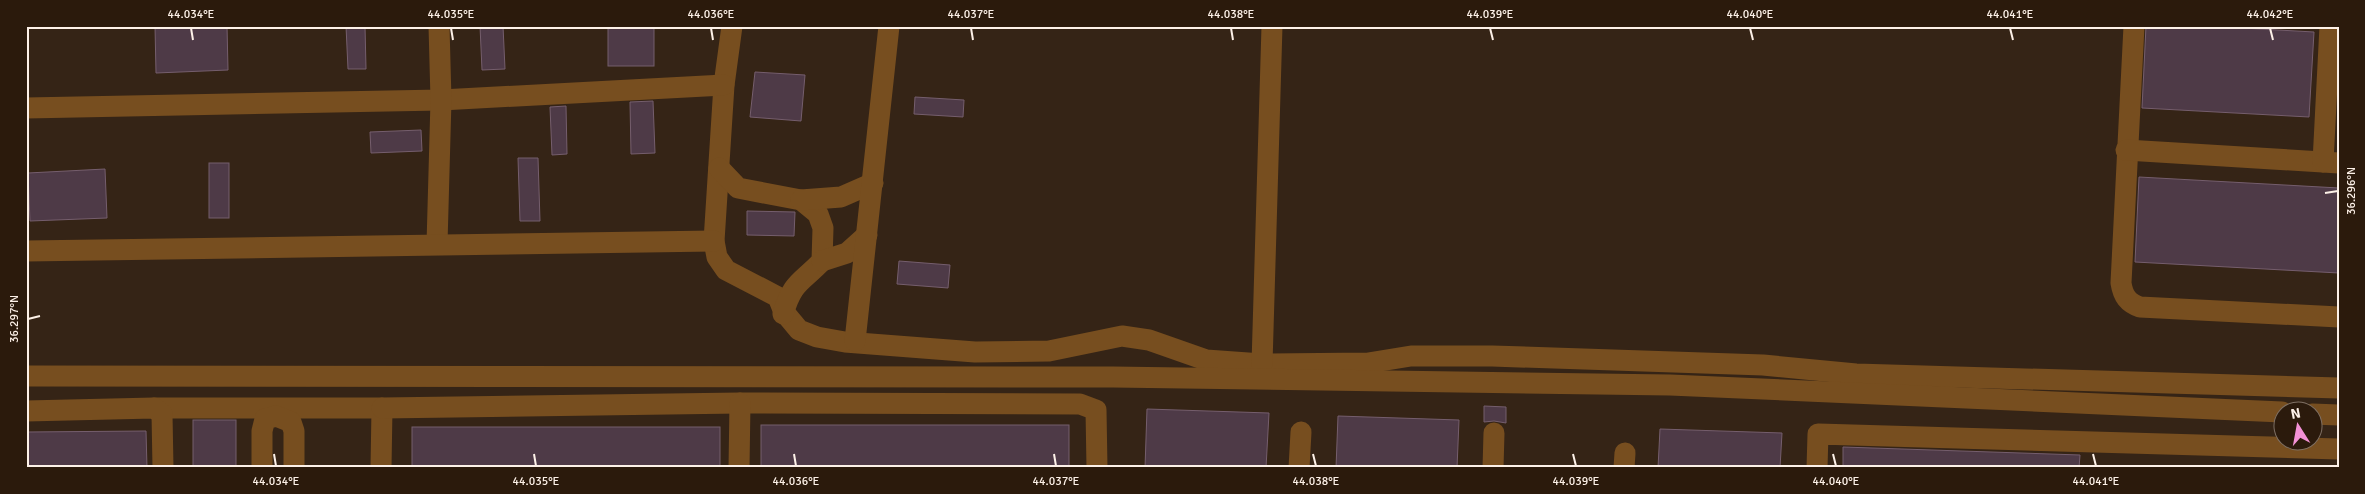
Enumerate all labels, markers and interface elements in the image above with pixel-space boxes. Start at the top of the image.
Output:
text: 44.034°E [168,7,215,22]
text: 44.035°E [428,7,475,22]
text: 44.036°E [688,7,735,22]
text: 44.037°E [948,7,995,22]
text: 44.038°E [1208,7,1255,22]
text: 44.039°E [1467,7,1514,22]
text: 44.040°E [1727,7,1774,22]
text: 44.041°E [1987,7,2034,22]
text: 44.042°E [2247,7,2294,22]
text: 36.296°N [2344,167,2359,215]
text: 36.297°N [7,295,22,343]
north arrow [2272,402,2322,452]
text: N [2289,404,2302,423]
text: 44.034°E [253,474,300,489]
text: 44.035°E [513,474,560,489]
text: 44.036°E [773,474,820,489]
text: 44.037°E [1033,474,1080,489]
text: 44.038°E [1293,474,1340,489]
text: 44.039°E [1553,474,1600,489]
text: 44.040°E [1813,474,1860,489]
text: 44.041°E [2073,474,2120,489]

